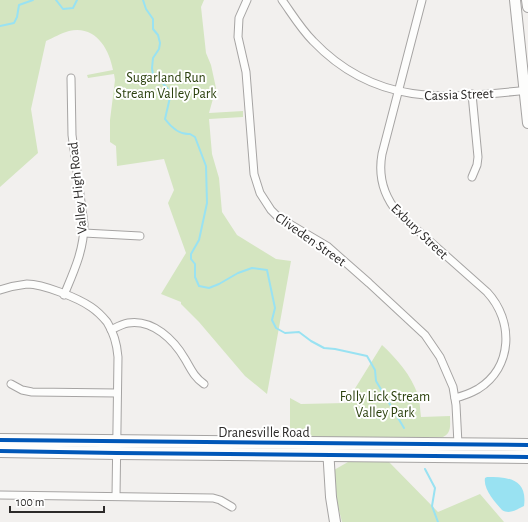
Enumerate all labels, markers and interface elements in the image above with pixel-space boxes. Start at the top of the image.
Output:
park label: Sugarland Run Stream Valley Park [115,71,217,101]
street label: Cassia Street [424,87,494,103]
street label: Valley High Road [66,141,90,235]
street label: Exbury Street [388,201,451,262]
street label: Cliveden Street [273,210,349,270]
park label: Folly Lick Stream Valley Park [340,390,430,420]
street label: Dranesville Road [218,426,310,440]
scale bar [10,488,104,514]
text: 100 m [16,496,44,508]

